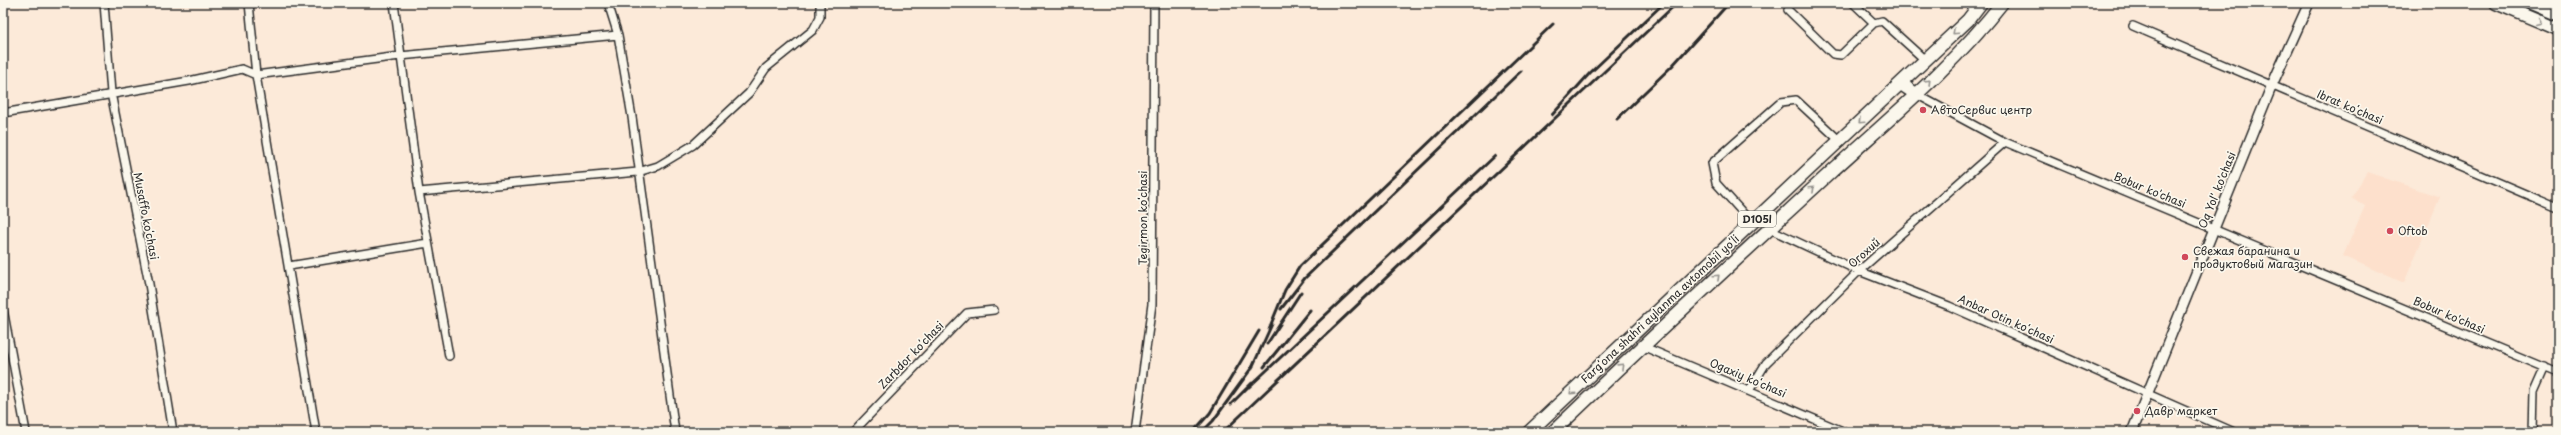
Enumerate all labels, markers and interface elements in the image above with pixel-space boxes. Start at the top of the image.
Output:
one-way arrow [2536,17,2543,25]
one-way arrow [1952,27,1960,35]
one-way arrow [1923,79,1931,87]
street label: Ibrat koʻchasi [2314,85,2386,128]
place label: АвтоСервис центр [1931,101,2033,118]
marker: АвтоСервис центр [1918,105,1928,115]
one-way arrow [1858,116,1866,124]
street label: Oq Yol' ko'chasi [2193,149,2240,231]
street label: Bobur ko'chasi [2111,167,2189,212]
street label: Musaffo koʻchasi [130,171,163,261]
street label: Tegirmon koʻchasi [1134,171,1151,265]
one-way arrow [1807,186,1815,194]
road number: D105l [1738,211,1776,227]
place label: Oftob [2398,222,2428,239]
marker: Oftob [2385,226,2395,236]
street label: Fargʻona shahri aylanma avtomobil yoʻli [1577,230,1743,387]
street label: Огохий [1844,234,1883,272]
place label: Свежая баранина и продуктовый магазин [2193,242,2313,272]
marker: Свежая баранина и продуктовый магазин [2180,252,2190,262]
one-way arrow [1712,275,1719,282]
street label: Anbar Otin koʻchasi [1955,290,2057,347]
street label: Bobur ko'chasi [2411,292,2488,337]
street label: Zarbdor koʻchasi [874,317,947,392]
street label: Ogaxiy koʻchasi [1707,354,1789,401]
one-way arrow [1616,363,1624,371]
one-way arrow [1569,387,1577,395]
place label: Давр маркет [2144,402,2218,419]
marker: Давр маркет [2132,406,2142,416]

